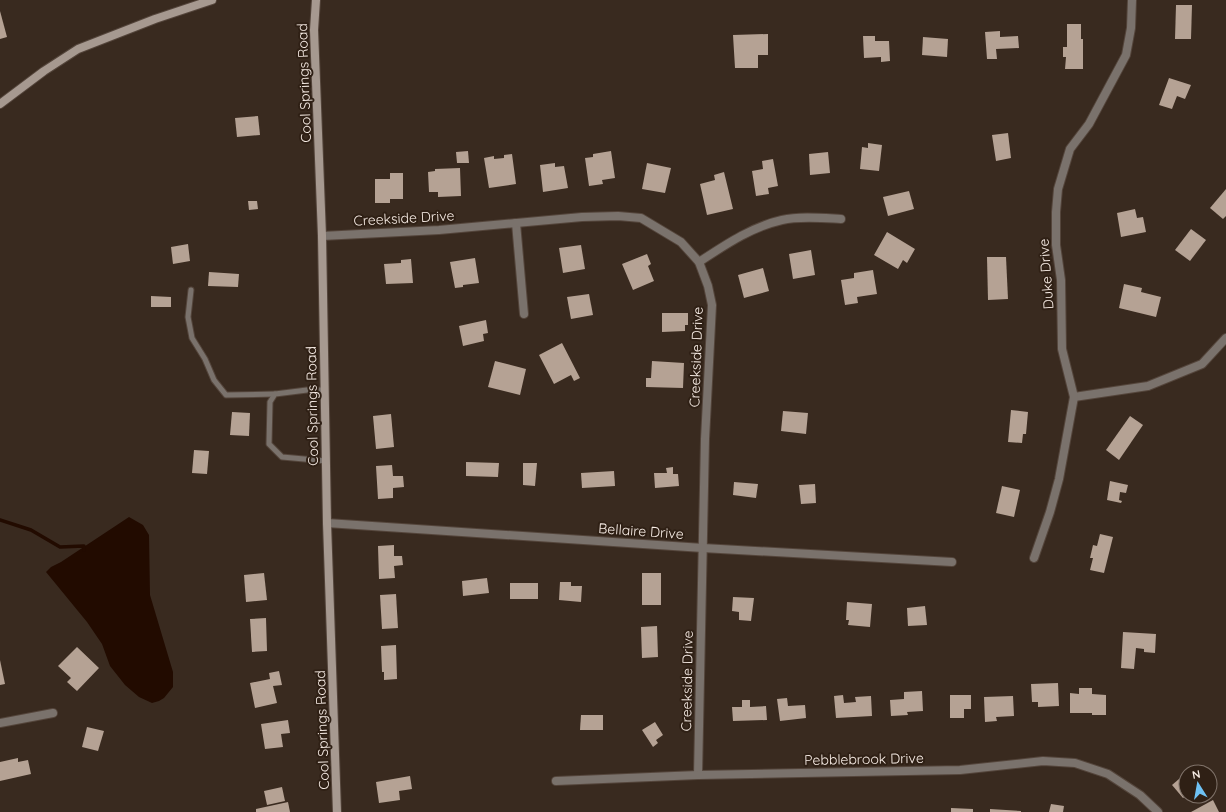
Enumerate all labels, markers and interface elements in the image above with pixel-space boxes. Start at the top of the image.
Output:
street label: Cool Springs Road [293,23,315,143]
street label: Creekside Drive [353,206,455,230]
street label: Duke Drive [1035,238,1057,310]
street label: Creekside Drive [685,306,707,408]
street label: Cool Springs Road [302,346,322,466]
street label: Bellaire Drive [598,519,684,543]
street label: Creekside Drive [677,630,697,732]
street label: Cool Springs Road [311,670,333,790]
street label: Pebblebrook Drive [804,749,924,769]
north arrow [1178,764,1218,804]
text: N [1191,767,1201,782]

